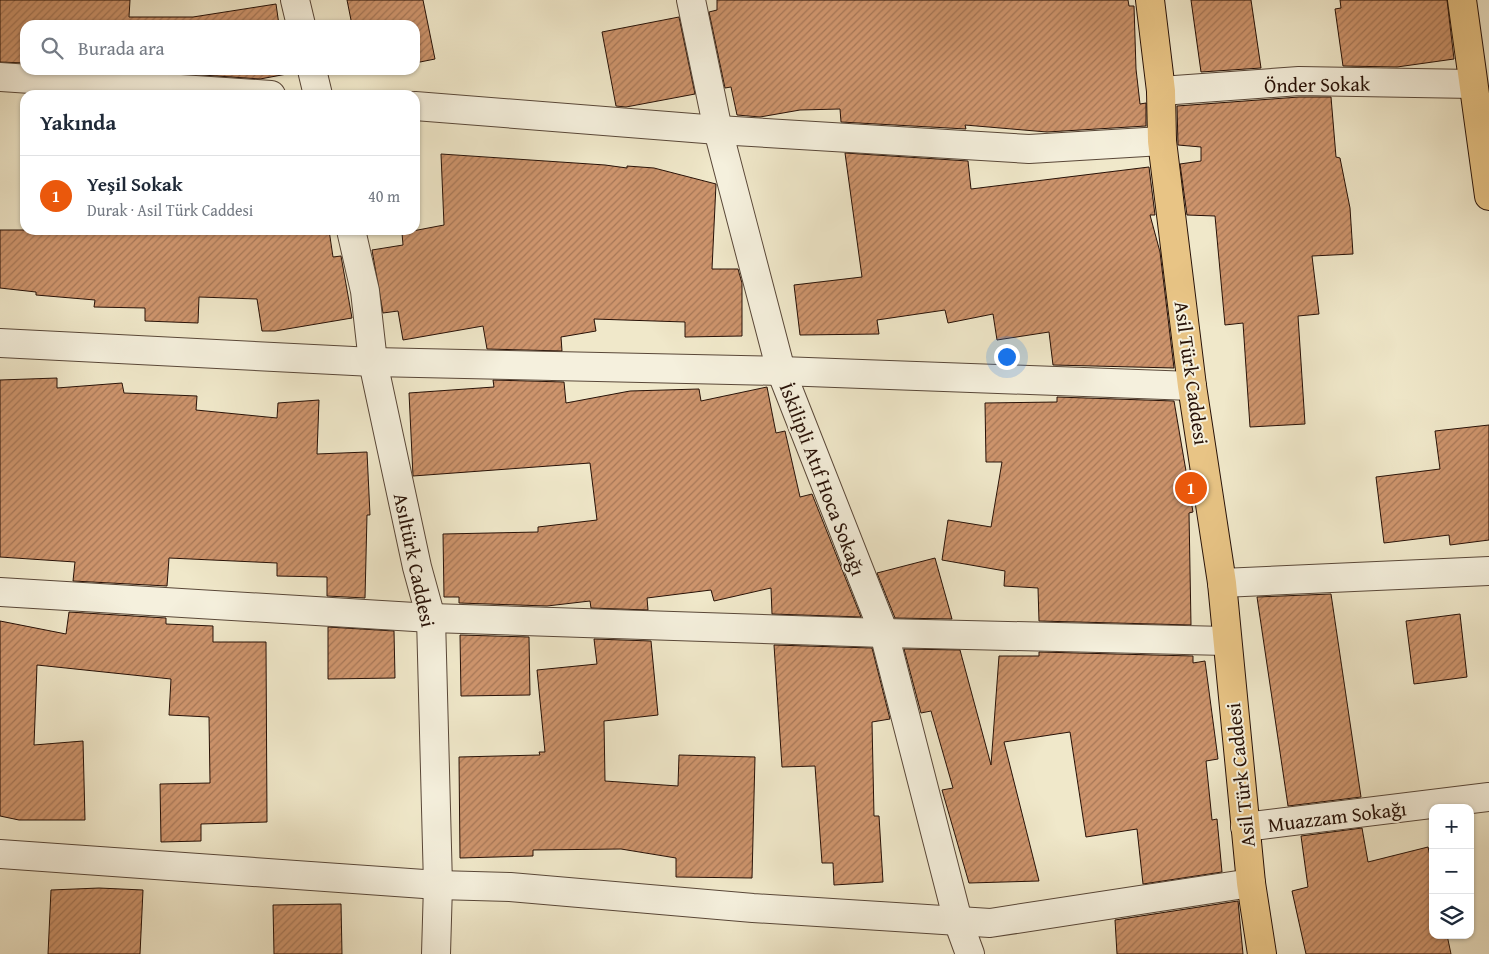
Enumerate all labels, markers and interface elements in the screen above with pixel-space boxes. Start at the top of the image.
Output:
search box [20,20,420,75]
icon: search [38,34,66,62]
text: Burada ara [78,34,165,62]
street label: Önder Sokak [1264,69,1371,99]
text: Yakında [40,107,116,138]
text: Yeşil Sokak [87,170,183,198]
text: 1 [52,184,60,208]
text: 40 m [368,184,400,208]
text: Durak · Asil Türk Caddesi [87,198,253,222]
street label: Asil Türk Caddesi [1168,299,1217,447]
your location [994,344,1020,370]
street label: İskilipli Atıf Hoca Sokağı [773,378,873,580]
pin: 1 [1175,469,1207,507]
street label: Asıltürk Caddesi [387,490,443,630]
street label: Asil Türk Caddesi [1218,701,1262,849]
street label: Muazzam Sokağı [1266,793,1408,839]
map controls [1429,804,1474,939]
button: + [1429,804,1474,849]
button: − [1429,849,1474,894]
button: layers [1429,894,1474,939]

